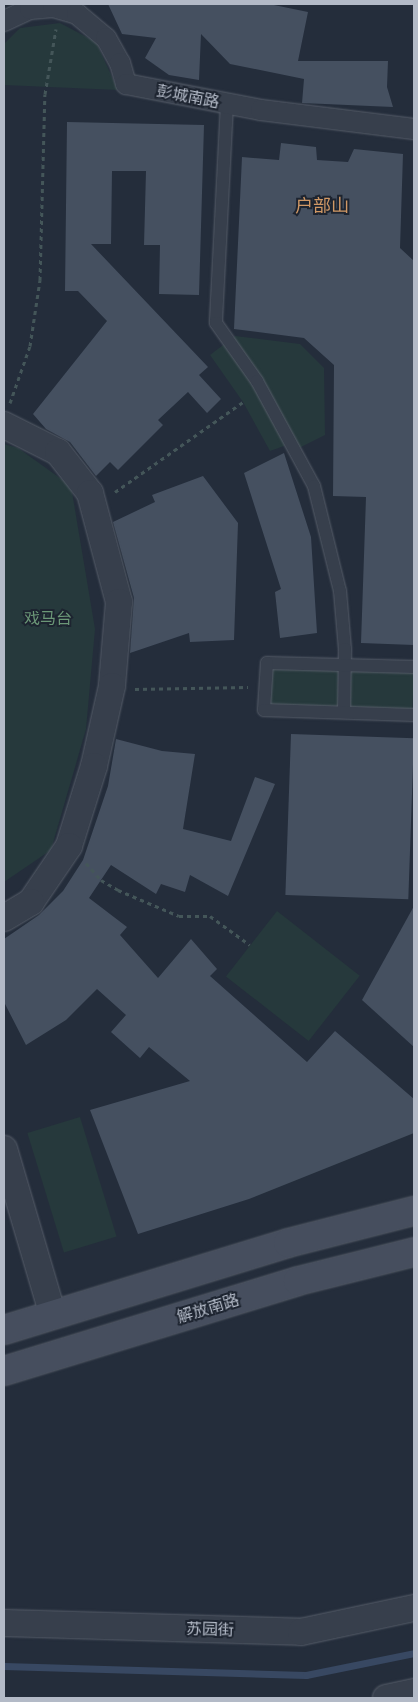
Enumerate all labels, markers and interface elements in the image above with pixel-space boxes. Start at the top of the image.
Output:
street label: 彭城南路 [155,80,221,112]
district label: 户部山 [295,195,349,217]
park label: 戏马台 [24,608,72,628]
street label: 解放南路 [175,1289,241,1327]
street label: 苏园街 [186,1619,234,1639]

